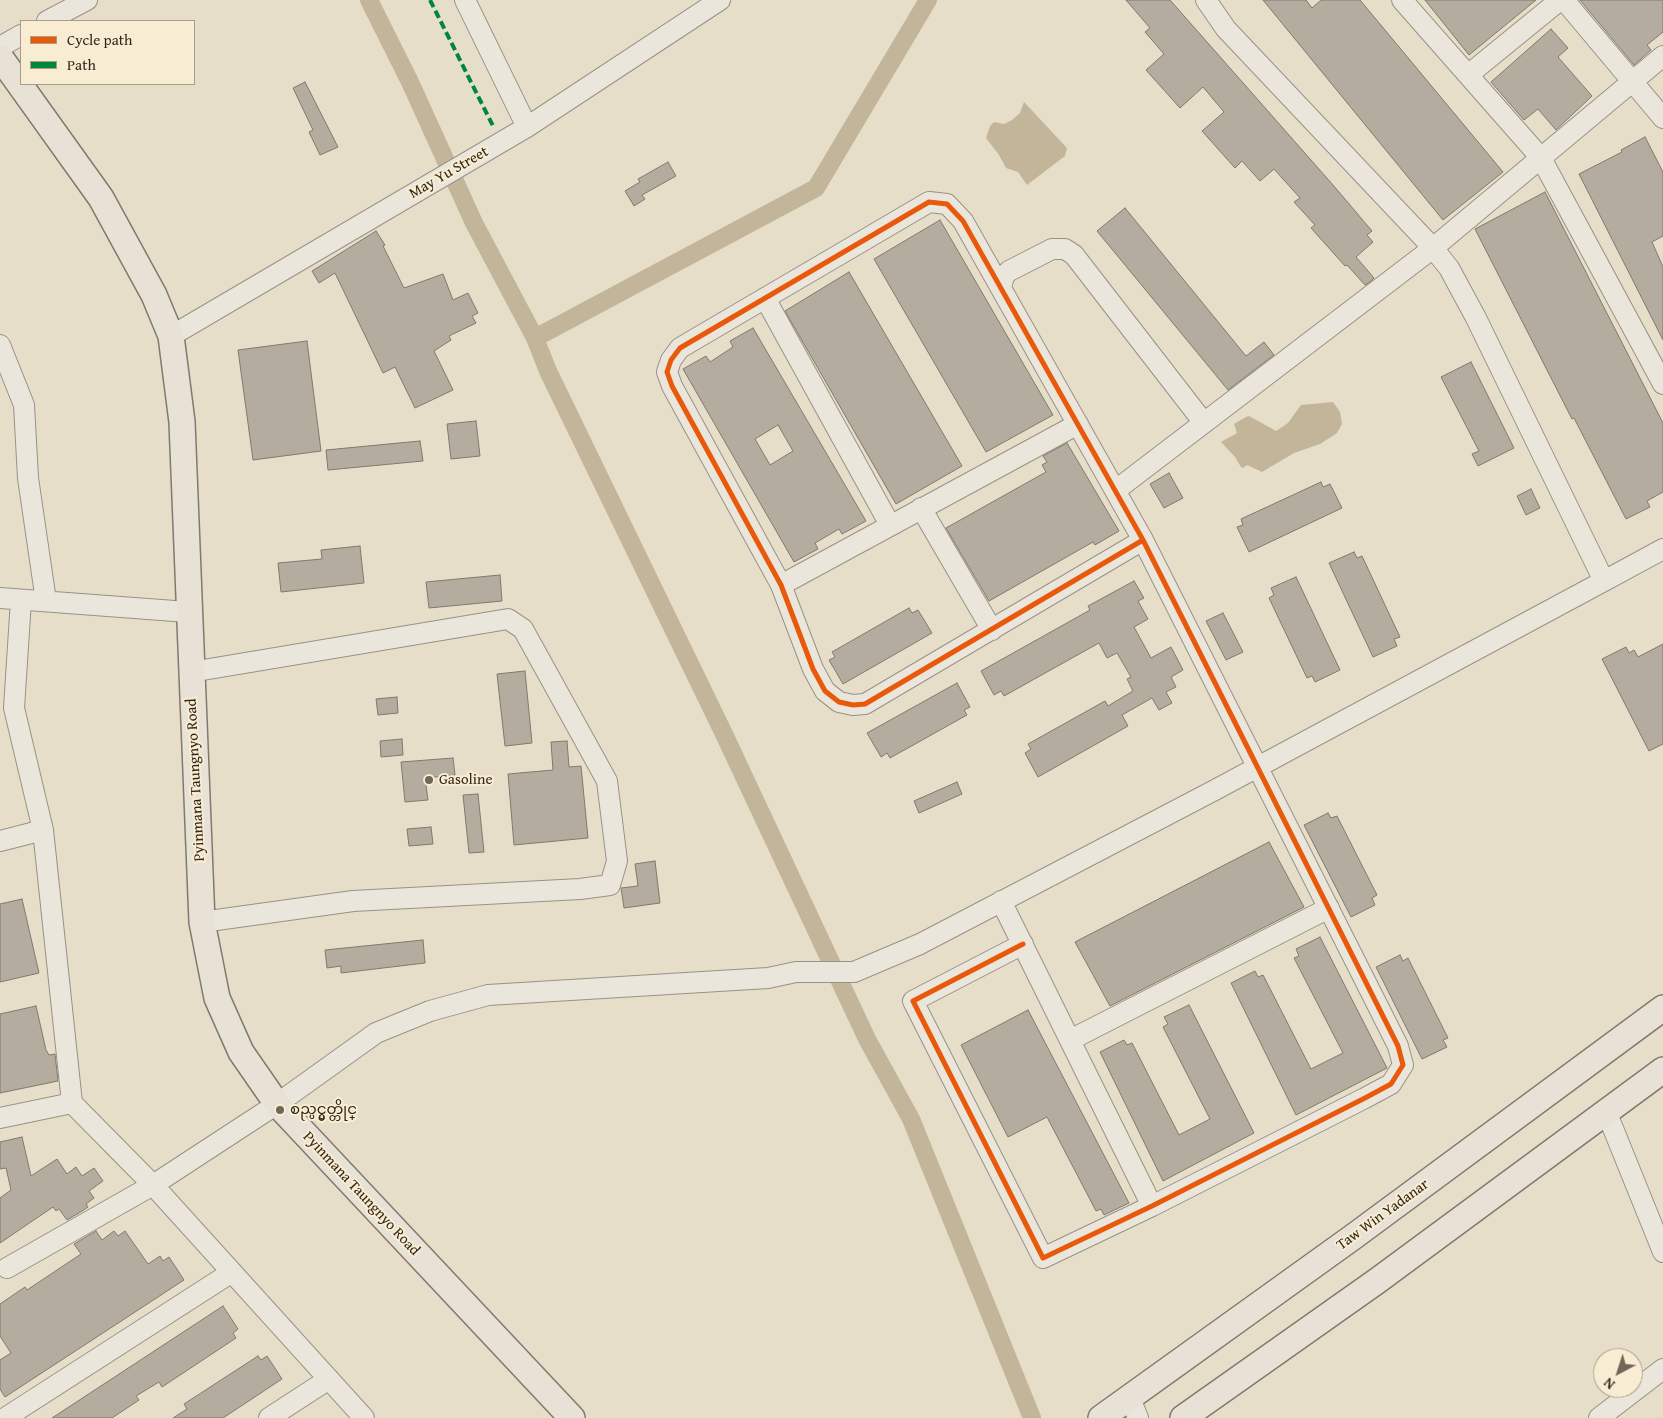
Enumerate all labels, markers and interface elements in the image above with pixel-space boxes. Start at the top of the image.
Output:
legend [20,20,195,85]
text: Cycle path [67,29,133,50]
text: Path [67,54,96,75]
street label: May Yu Street [406,143,492,203]
street label: Pyinmana Taungnyo Road [183,698,209,862]
place label: Gasoline [439,771,492,789]
marker: Gasoline [423,774,435,786]
place label: စည္ပင္မွတ္တိုင္ [290,1101,357,1119]
marker: စည္ပင္မွတ္တိုင္ [274,1104,286,1116]
street label: Pyinmana Taungnyo Road [299,1128,423,1260]
street label: Taw Win Yadanar [1333,1176,1433,1254]
north arrow [1593,1348,1643,1398]
text: N [1599,1373,1619,1394]

